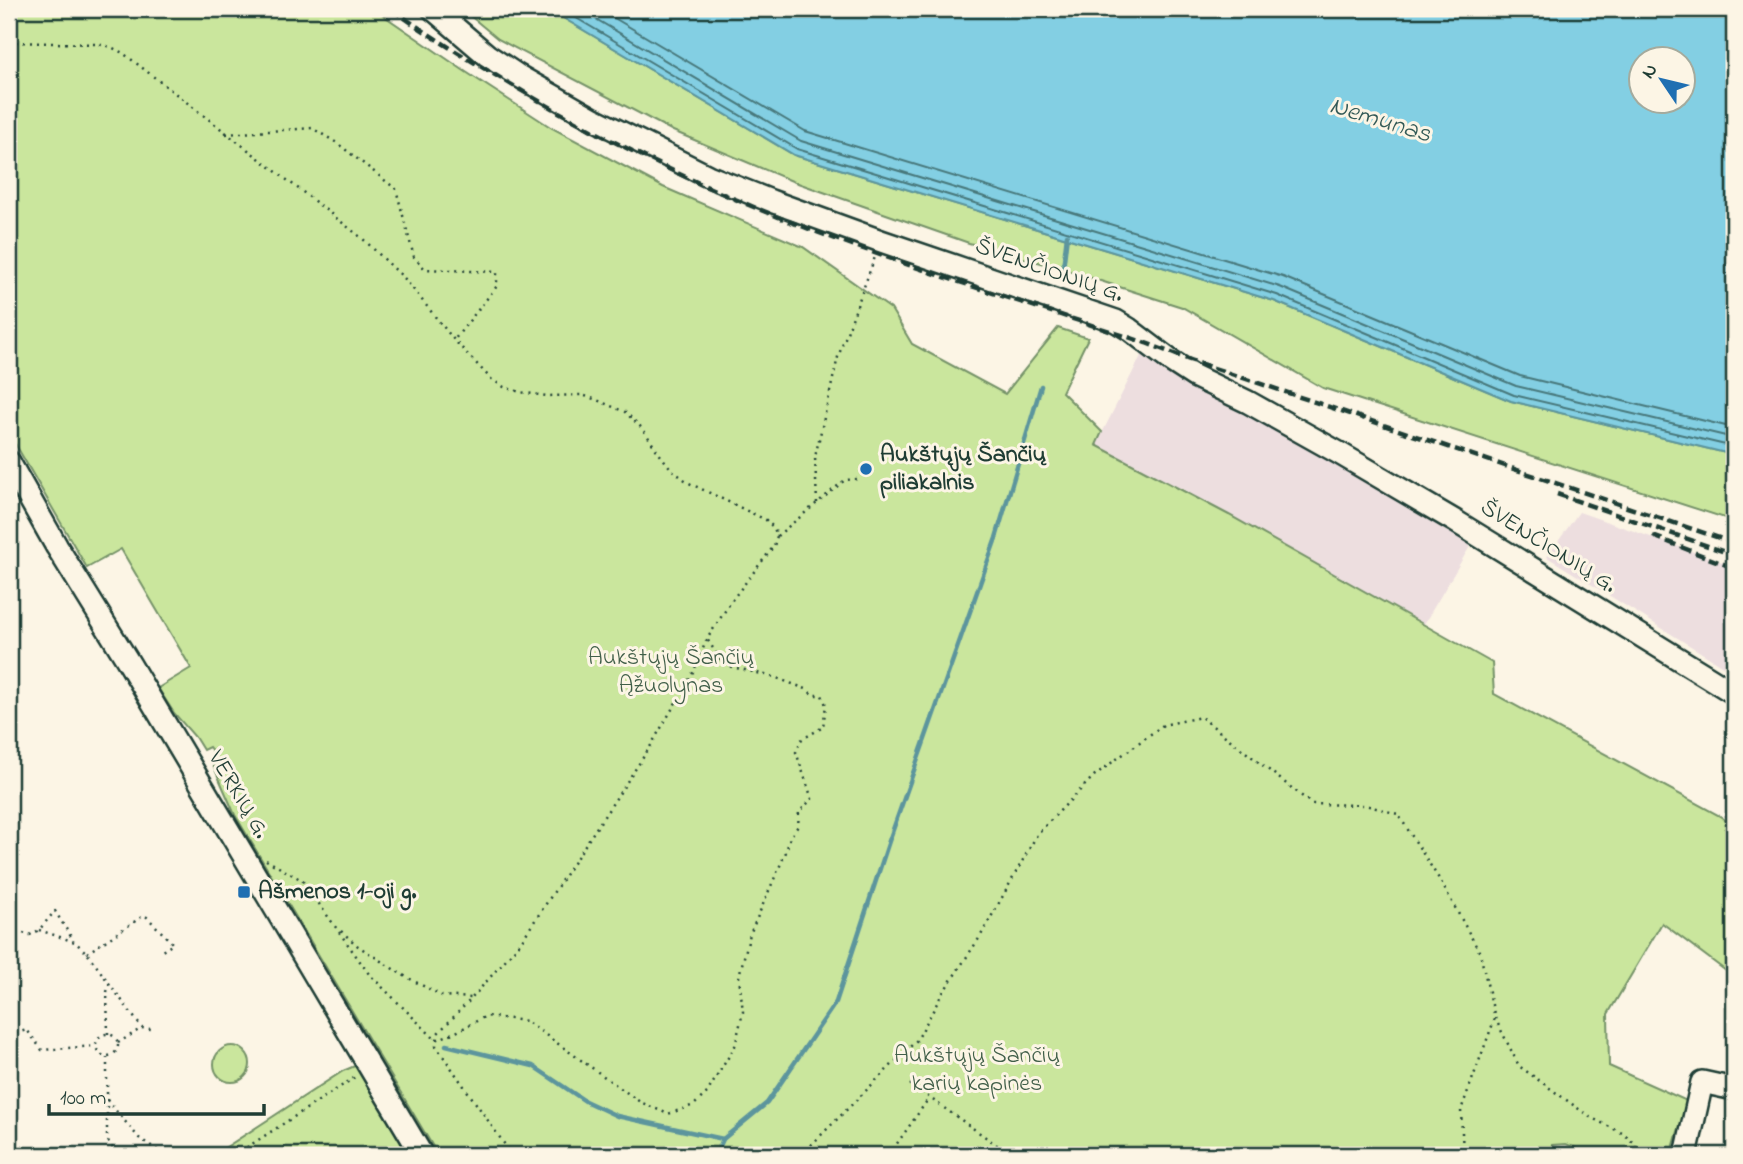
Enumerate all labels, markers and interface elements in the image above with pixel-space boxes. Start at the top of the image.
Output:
north arrow [1628,46,1698,116]
text: N [1635,59,1665,85]
water label: Nemunas [1325,88,1436,155]
street label: ŠVENČIONIŲ G. [970,229,1128,313]
place label: Aukštųjų Šančių piliakalnis [880,438,1048,501]
marker: Aukštųjų Šančių piliakalnis [858,461,874,477]
street label: ŠVENČIONIŲ G. [1473,491,1623,603]
park label: Aukštųjų Šančių Ąžuolynas [588,641,754,705]
street label: VERKIŲ G. [197,743,278,846]
place label: Ašmenos 1-oji g. [258,875,416,911]
marker: Ašmenos 1-oji g. [236,884,252,900]
park label: Aukštųjų Šančių karių kapinės [894,1039,1060,1102]
scale bar [49,1073,264,1117]
text: 100 m [60,1084,106,1114]

